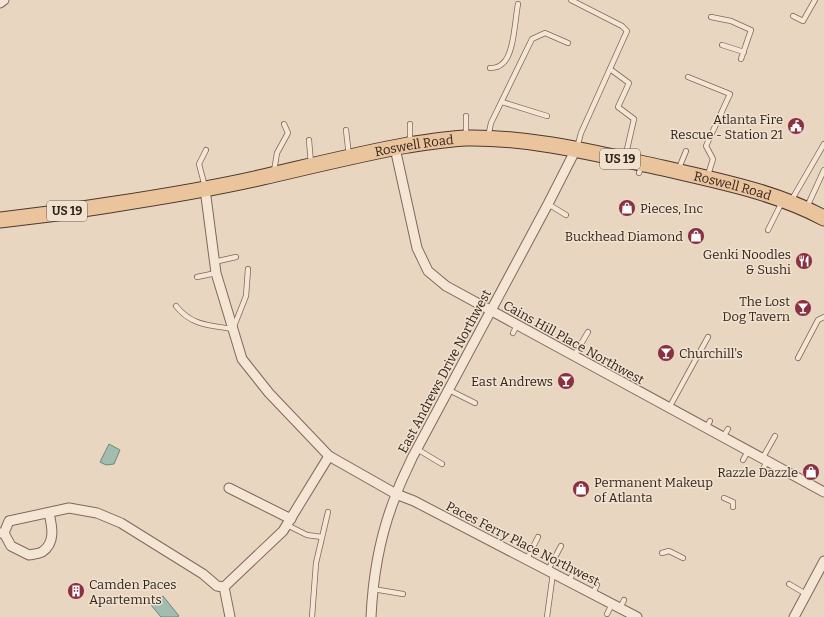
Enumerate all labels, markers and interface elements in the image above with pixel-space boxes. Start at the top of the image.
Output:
place label: Atlanta Fire Rescue - Station 21 [670,112,784,142]
public building icon: Atlanta Fire Rescue - Station 21 [786,116,806,136]
street label: Roswell Road [373,132,454,159]
road number: US 19 [600,149,640,169]
street label: Roswell Road [692,168,773,203]
shop icon: Pieces, Inc [617,198,637,218]
road number: US 19 [47,201,87,221]
place label: Pieces, Inc [640,201,703,216]
shop icon: Buckhead Diamond [686,226,706,246]
place label: Buckhead Diamond [565,229,683,244]
place label: Genki Noodles & Sushi [703,247,791,277]
restaurant icon: Genki Noodles & Sushi [794,251,814,271]
street label: East Andrews Drive Northwest [395,287,494,456]
place label: The Lost Dog Tavern [722,294,791,324]
street label: Cains Hill Place Northwest [501,297,647,388]
bar icon: The Lost Dog Tavern [793,298,813,318]
bar icon: Churchill's [656,343,676,363]
place label: Churchill's [679,346,743,361]
bar icon: East Andrews [556,371,576,391]
place label: East Andrews [471,374,553,389]
shop icon: Razzle Dazzle [801,462,821,482]
place label: Razzle Dazzle [717,465,798,480]
place label: Permanent Makeup of Atlanta [594,475,713,505]
shop icon: Permanent Makeup of Atlanta [571,479,591,499]
street label: Paces Ferry Place Northwest [444,498,602,589]
place label: Camden Paces Apartemnts [89,577,177,607]
building icon: Camden Paces Apartemnts [66,581,86,601]

